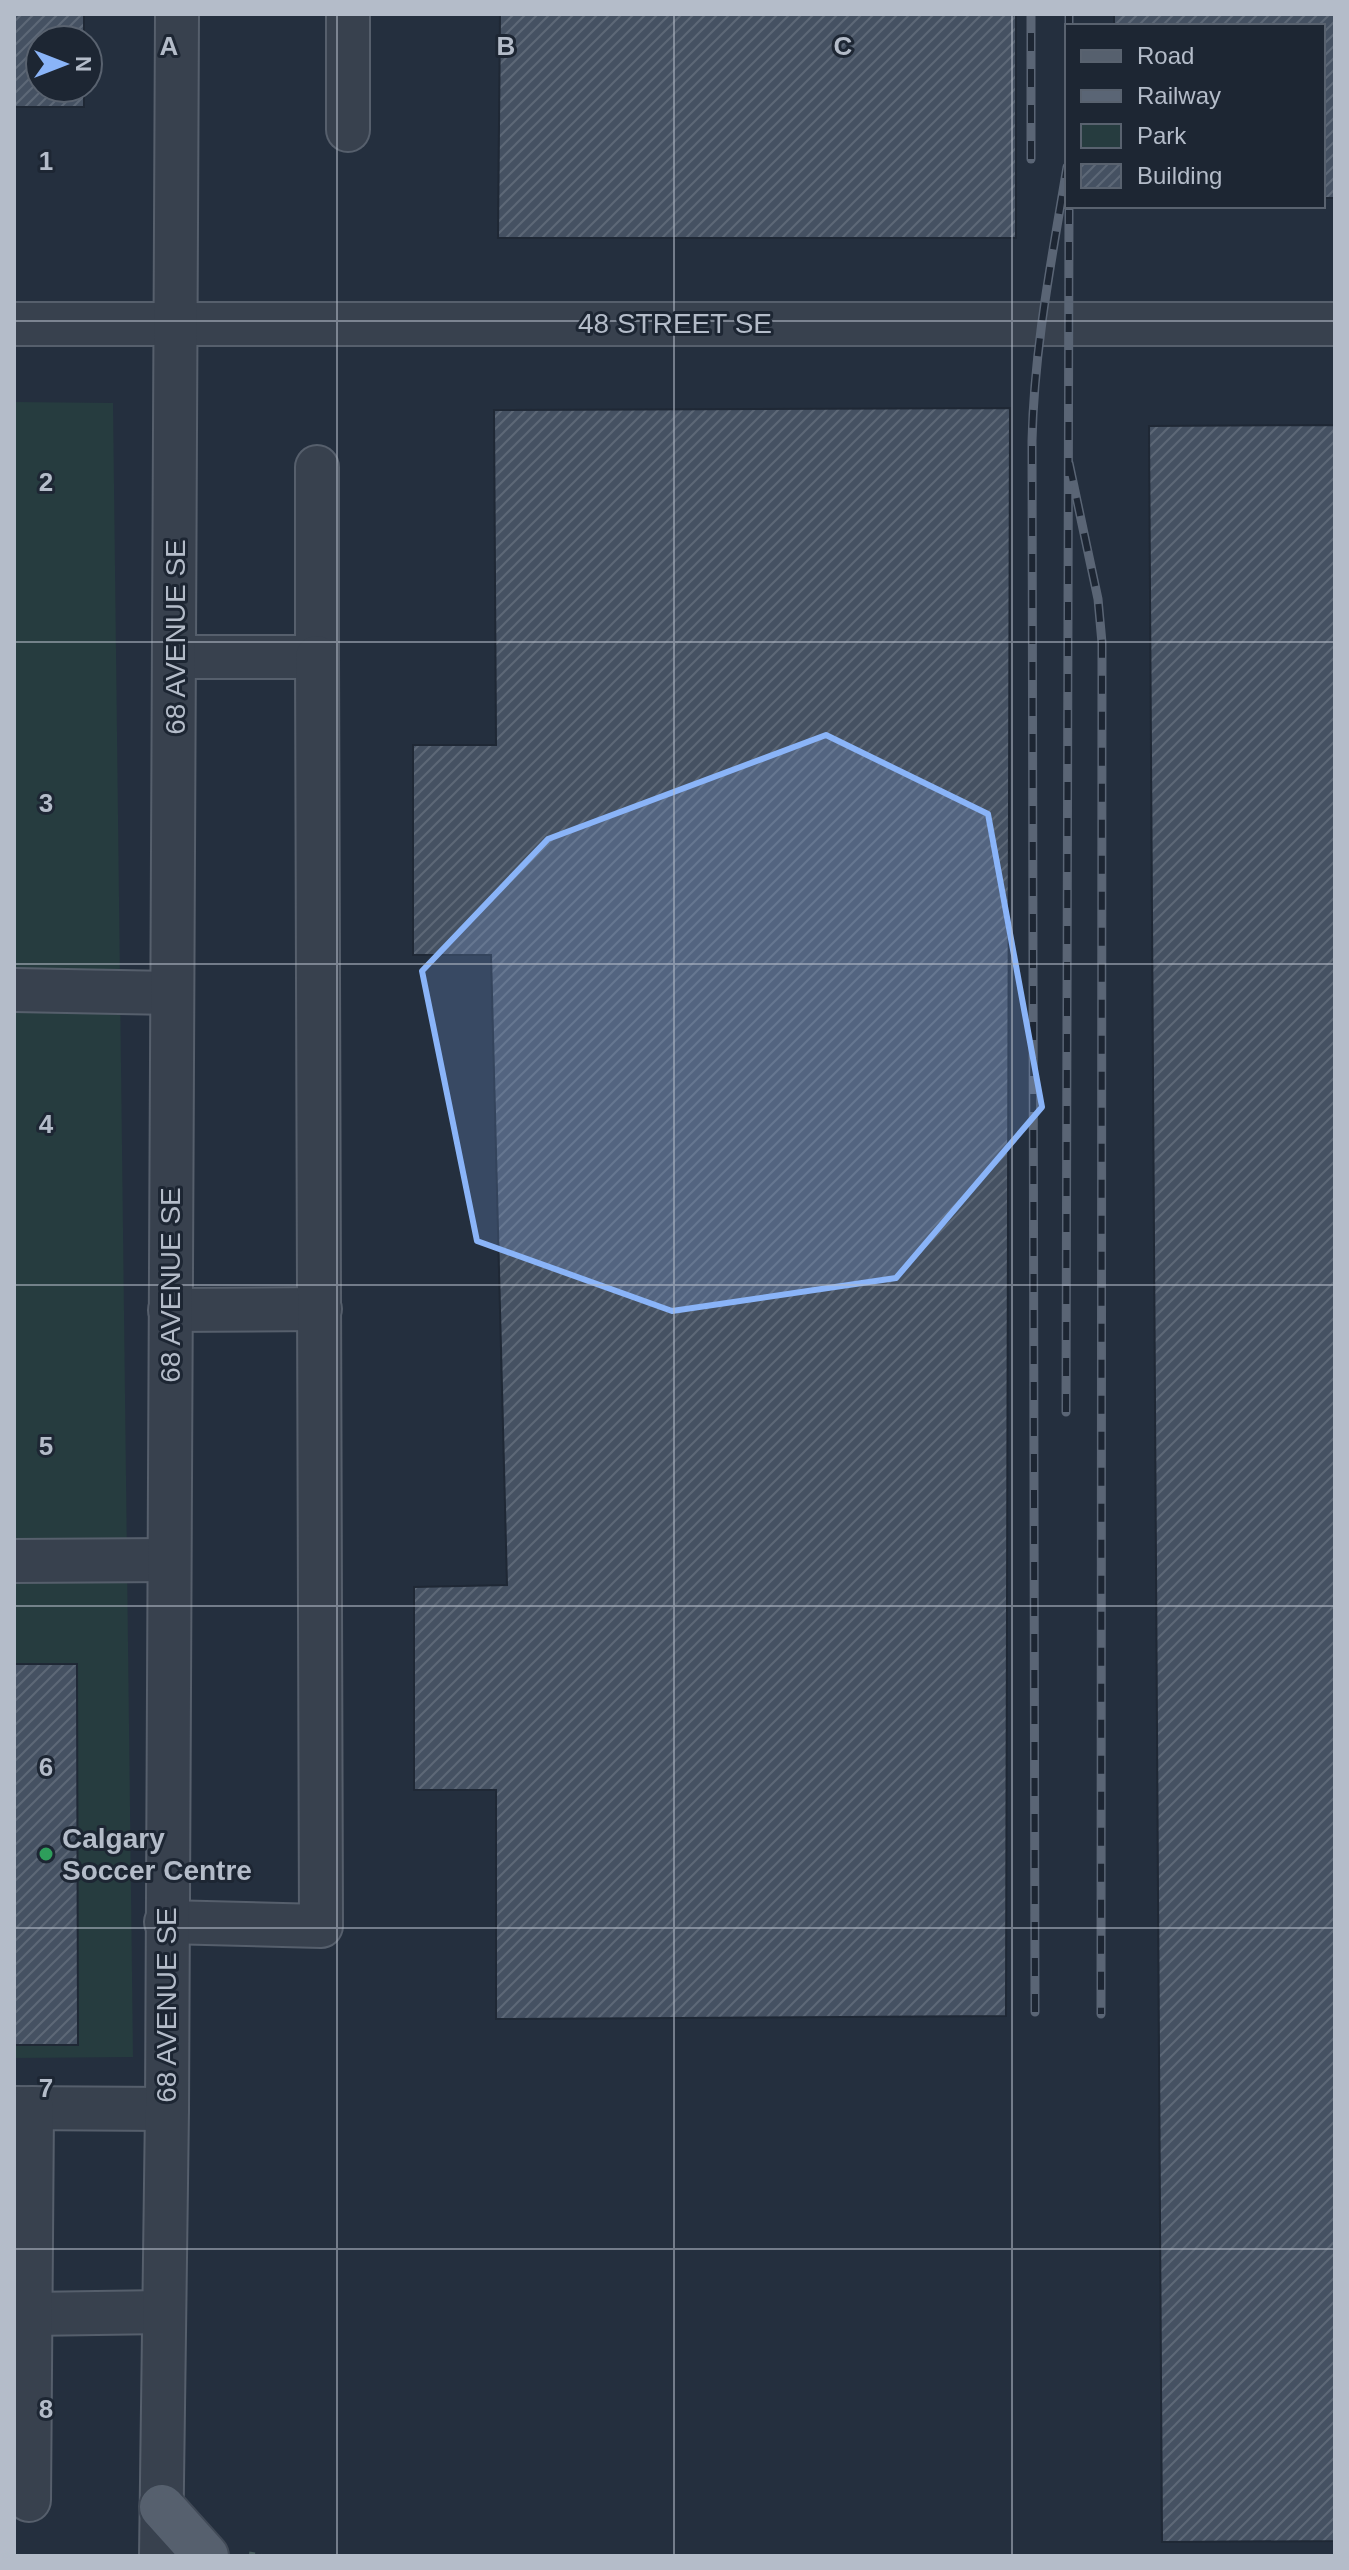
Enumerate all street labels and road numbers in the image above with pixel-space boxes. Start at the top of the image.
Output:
street label: 48 STREET SE [578,308,772,339]
street label: 68 AVENUE SE [160,539,191,735]
street label: 68 AVENUE SE [155,1187,186,1383]
street label: 68 AVENUE SE [151,1907,182,2103]

